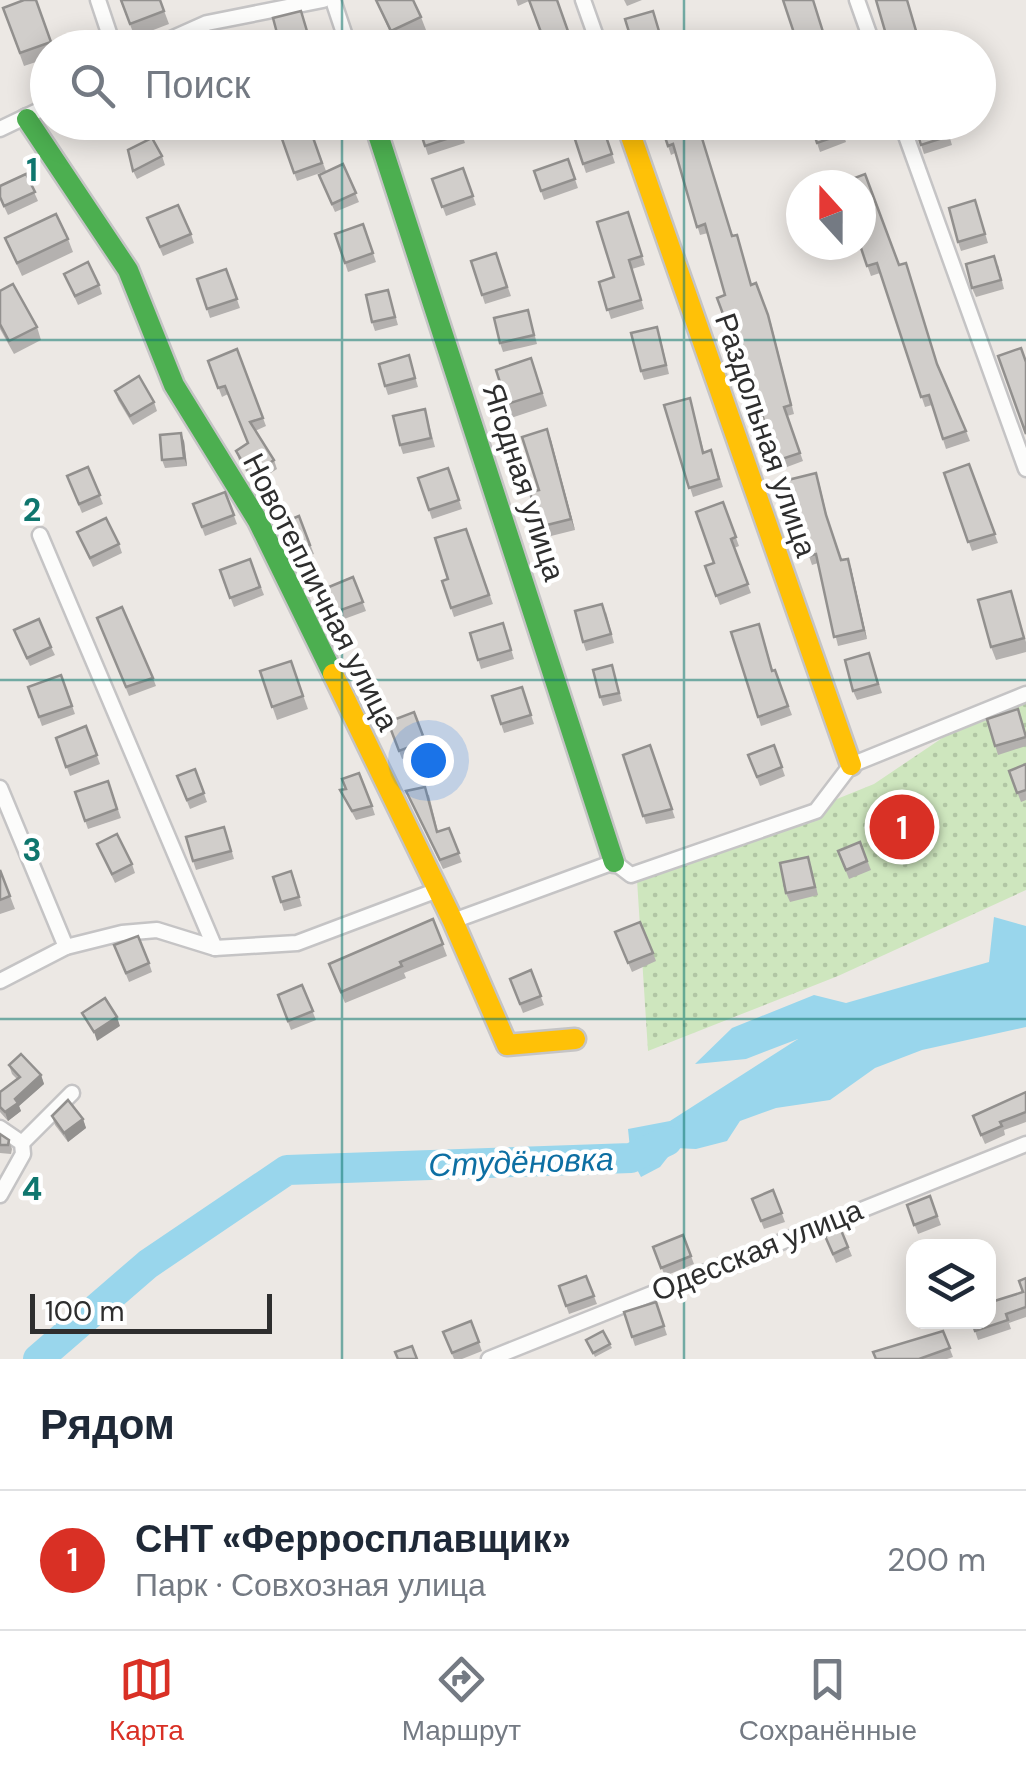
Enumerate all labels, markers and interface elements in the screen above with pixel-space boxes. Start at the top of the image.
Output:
search box [30,30,996,140]
icon: search [65,58,120,113]
text: Поиск [145,60,250,110]
text: 1 [26,149,38,191]
north arrow [786,170,876,260]
street label: Раздольная улица [706,308,826,562]
street label: Ягодная улица [474,378,574,586]
street label: Новотепличная улица [234,447,408,738]
text: 2 [23,489,41,531]
your location [403,735,454,786]
pin: 1 [870,790,934,864]
text: 3 [22,829,42,871]
water label: Студёновка [428,1138,614,1186]
text: 4 [22,1168,42,1210]
street label: Одесская улица [646,1190,868,1310]
map controls [906,1239,996,1329]
button: layers [906,1239,996,1329]
scale bar [30,1289,272,1334]
text: 100 m [45,1293,124,1330]
text: Рядом [40,1397,175,1452]
text: СНТ «Ферросплавщик» [135,1514,571,1564]
text: 1 [67,1539,78,1581]
text: 200 m [887,1539,986,1581]
text: Парк · Совхозная улица [135,1564,486,1606]
tab: Карта [109,1652,184,1749]
tab: Маршрут [402,1652,521,1749]
tab: Сохранённые [739,1652,917,1749]

